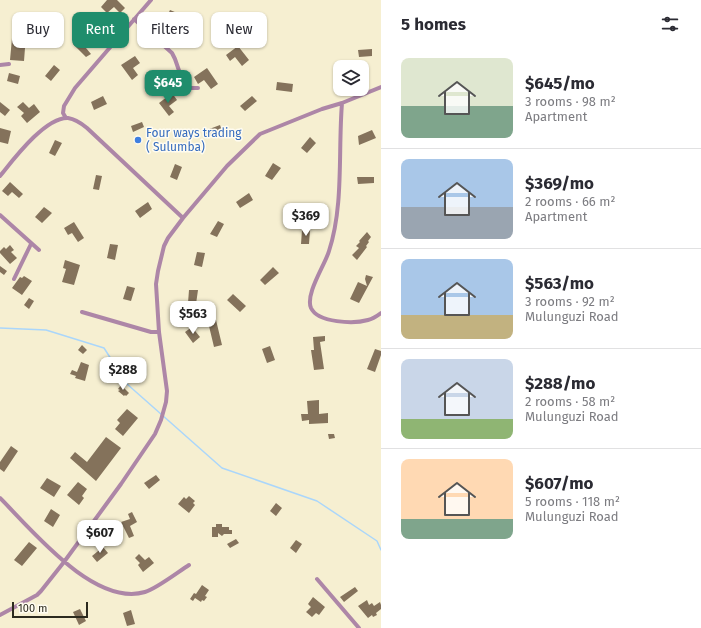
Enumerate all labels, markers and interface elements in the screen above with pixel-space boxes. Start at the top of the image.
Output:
chip: Buy [12,12,64,48]
chip: Rent [72,12,129,48]
chip: Filters [137,12,203,48]
chip: New [211,12,267,48]
icon: filters [659,13,681,35]
text: 5 homes [401,14,466,35]
map controls [333,60,369,96]
button: layers [333,60,369,96]
pin: $645 [144,70,192,104]
text: $645/mo [525,73,595,94]
icon: home [433,74,481,122]
text: $645 [154,75,182,90]
text: 3 rooms · 98 m² [525,94,616,109]
text: Apartment [525,109,587,124]
place label: Four ways trading ( Sulumba) [146,126,242,154]
marker: Four ways trading ( Sulumba) [133,135,143,145]
text: $369/mo [525,173,594,194]
icon: home [433,175,481,223]
text: 2 rooms · 66 m² [525,194,616,209]
pin: $369 [282,203,330,237]
text: $369 [292,208,320,223]
text: Apartment [525,209,587,224]
text: $563/mo [525,273,594,294]
icon: home [433,275,481,323]
text: 3 rooms · 92 m² [525,294,615,309]
pin: $563 [169,301,217,335]
text: $563 [179,306,207,321]
text: Mulunguzi Road [525,309,619,324]
pin: $288 [99,357,147,391]
text: $288 [109,362,137,377]
text: $288/mo [525,373,595,394]
icon: home [433,375,481,423]
text: 2 rooms · 58 m² [525,394,615,409]
text: Mulunguzi Road [525,409,619,424]
text: $607/mo [525,473,593,494]
icon: home [433,475,481,523]
text: 5 rooms · 118 m² [525,494,620,509]
text: Mulunguzi Road [525,509,619,524]
pin: $607 [76,520,124,554]
text: $607 [86,525,114,540]
scale bar [12,600,88,619]
text: 100 m [18,602,47,615]

